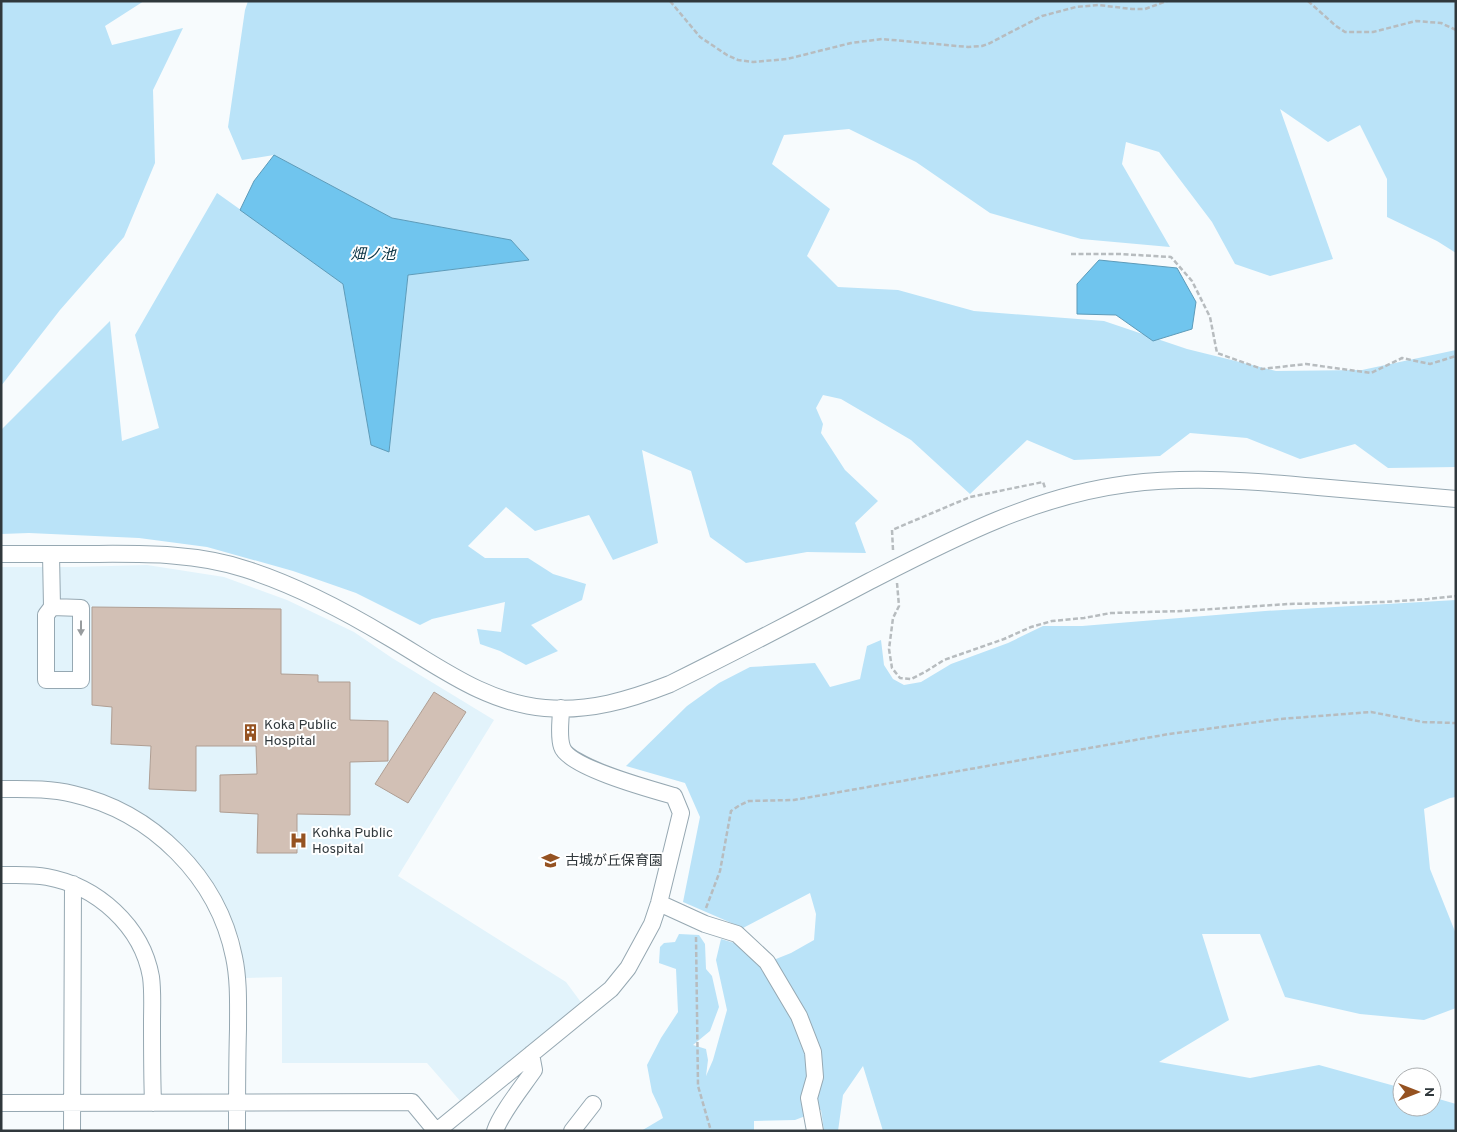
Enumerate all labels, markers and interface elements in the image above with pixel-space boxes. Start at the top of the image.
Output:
water label: 畑ノ池 [350,246,397,265]
one-way arrow [77,620,85,636]
place label: Koka Public Hospital [264,717,337,750]
building icon: Koka Public Hospital [240,723,260,743]
place label: Kohka Public Hospital [312,825,393,858]
hospital icon: Kohka Public Hospital [288,831,308,851]
school or university icon: 古城が丘保育園 [541,851,561,871]
place label: 古城が丘保育園 [565,853,663,870]
north arrow [1392,1067,1442,1117]
text: N [1420,1087,1437,1097]

